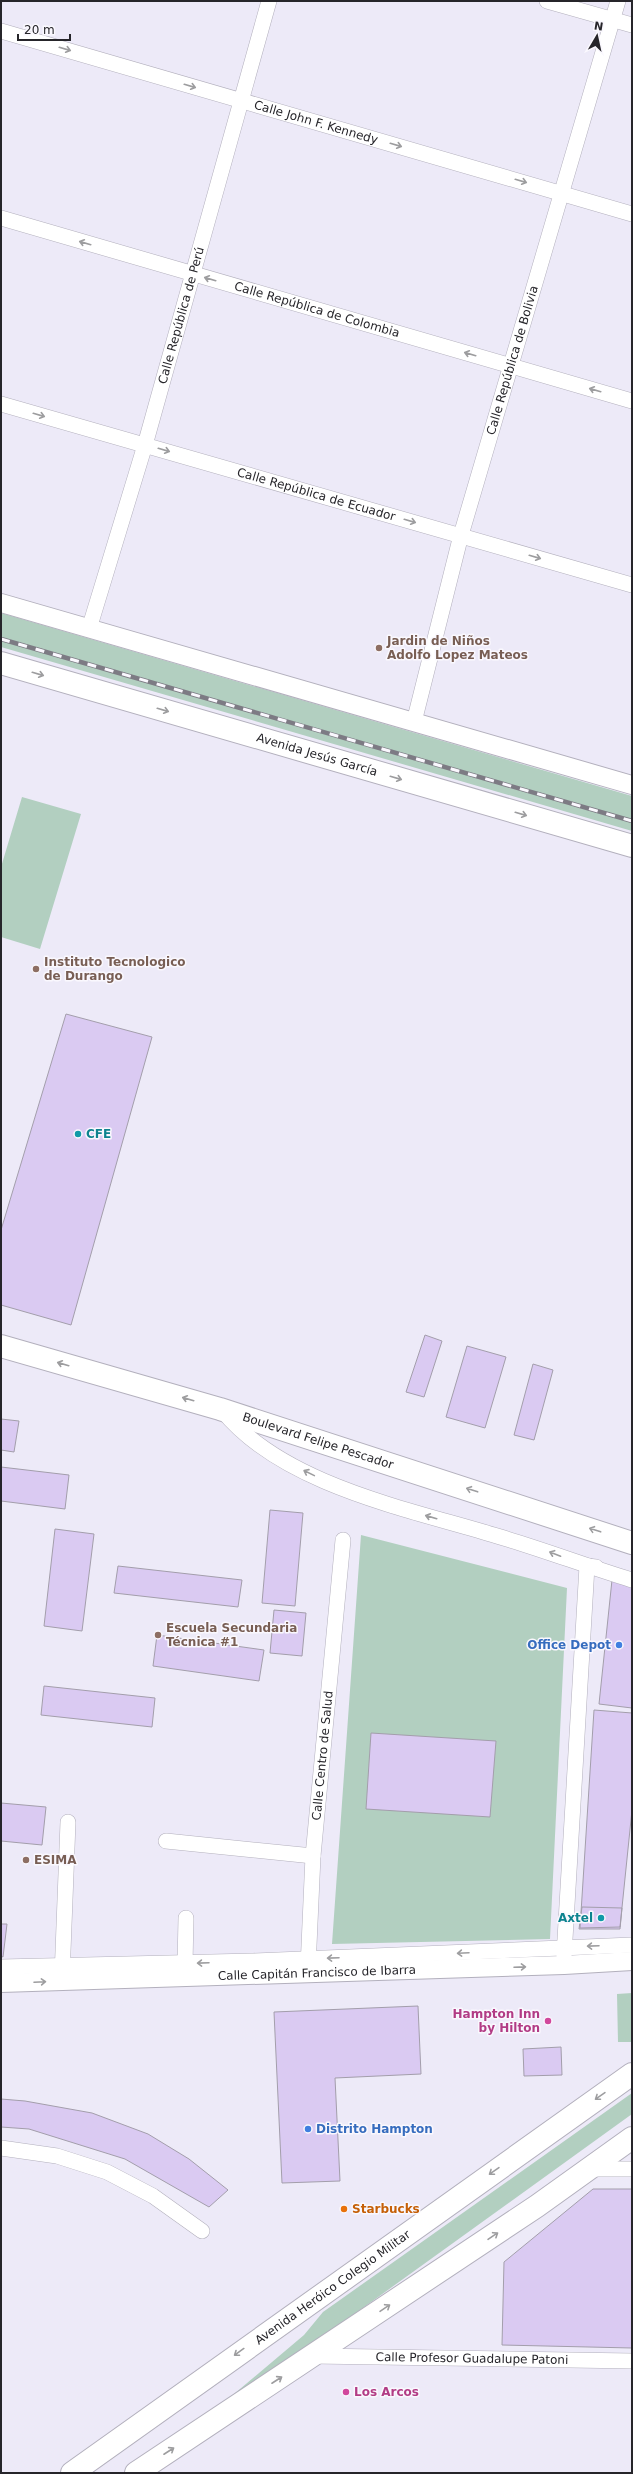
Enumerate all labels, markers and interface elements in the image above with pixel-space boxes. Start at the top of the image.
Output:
scale bar [18,16,70,42]
north arrow [577,16,617,56]
text: N [593,19,604,34]
text: 20 m [24,23,55,37]
one-way arrow [59,46,72,53]
one-way arrow [183,83,196,90]
street label: Calle John F. Kennedy [252,98,380,147]
one-way arrow [389,142,402,149]
one-way arrow [514,177,527,185]
one-way arrow [79,239,92,246]
street label: Calle República de Perú [155,245,207,385]
one-way arrow [204,275,217,282]
street label: Calle República de Colombia [233,279,401,340]
street label: Calle República de Bolivia [484,284,541,437]
one-way arrow [463,350,476,357]
one-way arrow [588,386,601,394]
one-way arrow [32,411,45,419]
one-way arrow [157,447,170,454]
street label: Calle República de Ecuador [235,465,397,524]
one-way arrow [403,518,416,525]
one-way arrow [528,553,541,561]
place label: Jardin de Niños Adolfo Lopez Mateos [386,634,528,662]
marker: Jardin de Niños Adolfo Lopez Mateos [374,643,384,653]
one-way arrow [32,671,45,678]
one-way arrow [157,707,170,714]
street label: Avenida Jesús García [255,730,379,779]
one-way arrow [389,775,402,782]
one-way arrow [514,811,527,818]
place label: Instituto Tecnologico de Durango [44,955,186,983]
marker: Instituto Tecnologico de Durango [31,964,41,974]
place label: CFE [86,1127,111,1141]
marker: CFE [73,1129,83,1139]
one-way arrow [56,1360,69,1367]
one-way arrow [181,1395,194,1402]
street label: Boulevard Felipe Pescador [241,1410,395,1472]
one-way arrow [303,1469,315,1476]
one-way arrow [465,1486,478,1493]
one-way arrow [425,1513,438,1520]
one-way arrow [589,1526,601,1534]
one-way arrow [550,1550,562,1558]
place label: Escuela Secundaria Técnica #1 [166,1621,297,1649]
marker: Escuela Secundaria Técnica #1 [153,1630,163,1640]
place label: Office Depot [527,1638,611,1652]
marker: Office Depot [614,1640,624,1650]
street label: Calle Centro de Salud [309,1690,336,1821]
place label: ESIMA [34,1853,77,1867]
marker: ESIMA [21,1855,31,1865]
place label: Axtel [558,1911,593,1925]
marker: Axtel [596,1913,606,1923]
one-way arrow [587,1943,600,1950]
one-way arrow [457,1949,470,1956]
one-way arrow [327,1954,340,1961]
one-way arrow [197,1959,210,1967]
street label: Calle Capitán Francisco de Ibarra [218,1963,416,1983]
one-way arrow [513,1963,526,1970]
one-way arrow [33,1978,46,1985]
place label: Hampton Inn by Hilton [453,2007,540,2035]
marker: Hampton Inn by Hilton [543,2016,553,2026]
one-way arrow [595,2092,606,2100]
place label: Distrito Hampton [316,2122,433,2136]
marker: Distrito Hampton [303,2124,313,2134]
one-way arrow [489,2167,500,2175]
place label: Starbucks [352,2202,420,2216]
marker: Starbucks [339,2204,349,2214]
street label: Avenida Heróico Colegio Militar [252,2227,413,2347]
one-way arrow [488,2231,499,2240]
one-way arrow [380,2304,391,2312]
one-way arrow [234,2348,245,2356]
street label: Calle Profesor Guadalupe Patoni [375,2350,569,2367]
one-way arrow [271,2376,282,2384]
place label: Los Arcos [354,2385,419,2399]
marker: Los Arcos [341,2387,351,2397]
one-way arrow [163,2447,175,2455]

